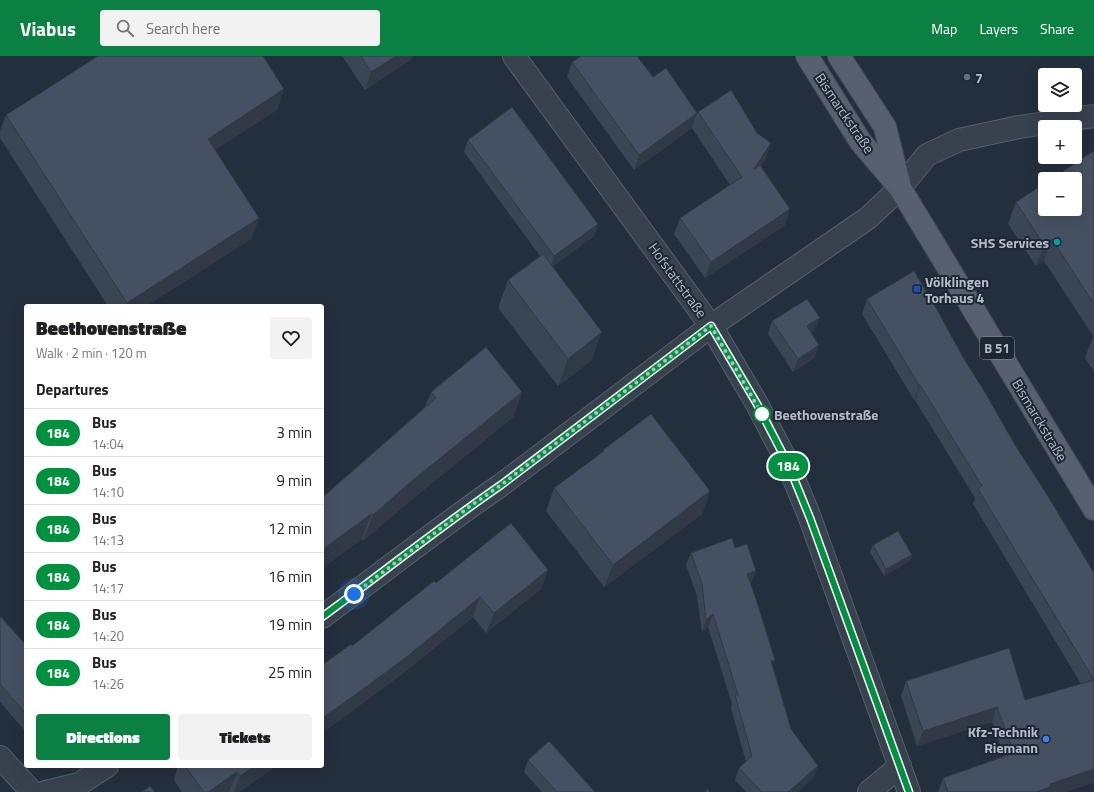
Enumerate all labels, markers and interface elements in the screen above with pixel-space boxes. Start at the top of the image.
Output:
search box [100,10,380,46]
text: Viabus [20,14,76,43]
icon: search [114,17,136,39]
text: Search here [146,17,220,40]
text: Map [931,18,957,39]
text: Layers [979,18,1018,39]
text: Share [1040,18,1074,39]
place label: 7 [975,67,983,88]
map controls [1038,68,1082,216]
button: layers [1038,68,1082,112]
street label: Bismarckstraße [810,69,880,157]
marker: 7 [962,72,972,82]
button: + [1038,120,1082,164]
button: − [1038,172,1082,216]
place label: SHS Services [971,232,1049,253]
marker: SHS Services [1052,237,1062,247]
street label: Hofstattstraße [644,238,712,322]
place label: Völklingen Torhaus 4 [925,271,989,308]
marker: Völklingen Torhaus 4 [912,284,922,294]
text: Beethovenstraße [36,313,186,342]
button: heart [270,317,312,359]
road number: B 51 [980,337,1014,359]
text: Walk · 2 min · 120 m [36,343,147,363]
street label: Bismarckstraße [1007,375,1073,465]
text: Departures [36,378,109,401]
place label: Beethovenstraße [774,404,879,425]
marker: Beethovenstraße [753,405,771,423]
text: Bus [92,411,117,434]
text: 3 min [276,421,312,444]
text: 184 [46,422,70,443]
text: 14:04 [92,434,124,454]
line badge: 184 [765,453,811,479]
text: 184 [776,455,800,476]
text: Bus [92,459,117,482]
text: 9 min [276,469,312,492]
text: 184 [46,470,70,491]
text: 14:10 [92,482,124,502]
text: Bus [92,507,117,530]
text: 12 min [268,517,312,540]
text: 184 [46,518,70,539]
text: 14:13 [92,530,124,550]
text: Bus [92,555,117,578]
text: 16 min [268,565,312,588]
text: 184 [46,566,70,587]
text: 14:17 [92,578,124,598]
your location [344,584,364,604]
text: Bus [92,603,117,626]
text: 19 min [268,613,312,636]
text: 184 [46,614,70,635]
text: 14:20 [92,626,124,646]
text: Bus [92,651,117,674]
text: 25 min [268,661,312,684]
text: 184 [46,662,70,683]
text: 14:26 [92,674,124,694]
button: Directions [36,714,170,760]
button: Tickets [178,714,312,760]
place label: Kfz-Technik Riemann [968,721,1039,758]
marker: Kfz-Technik Riemann [1041,734,1051,744]

